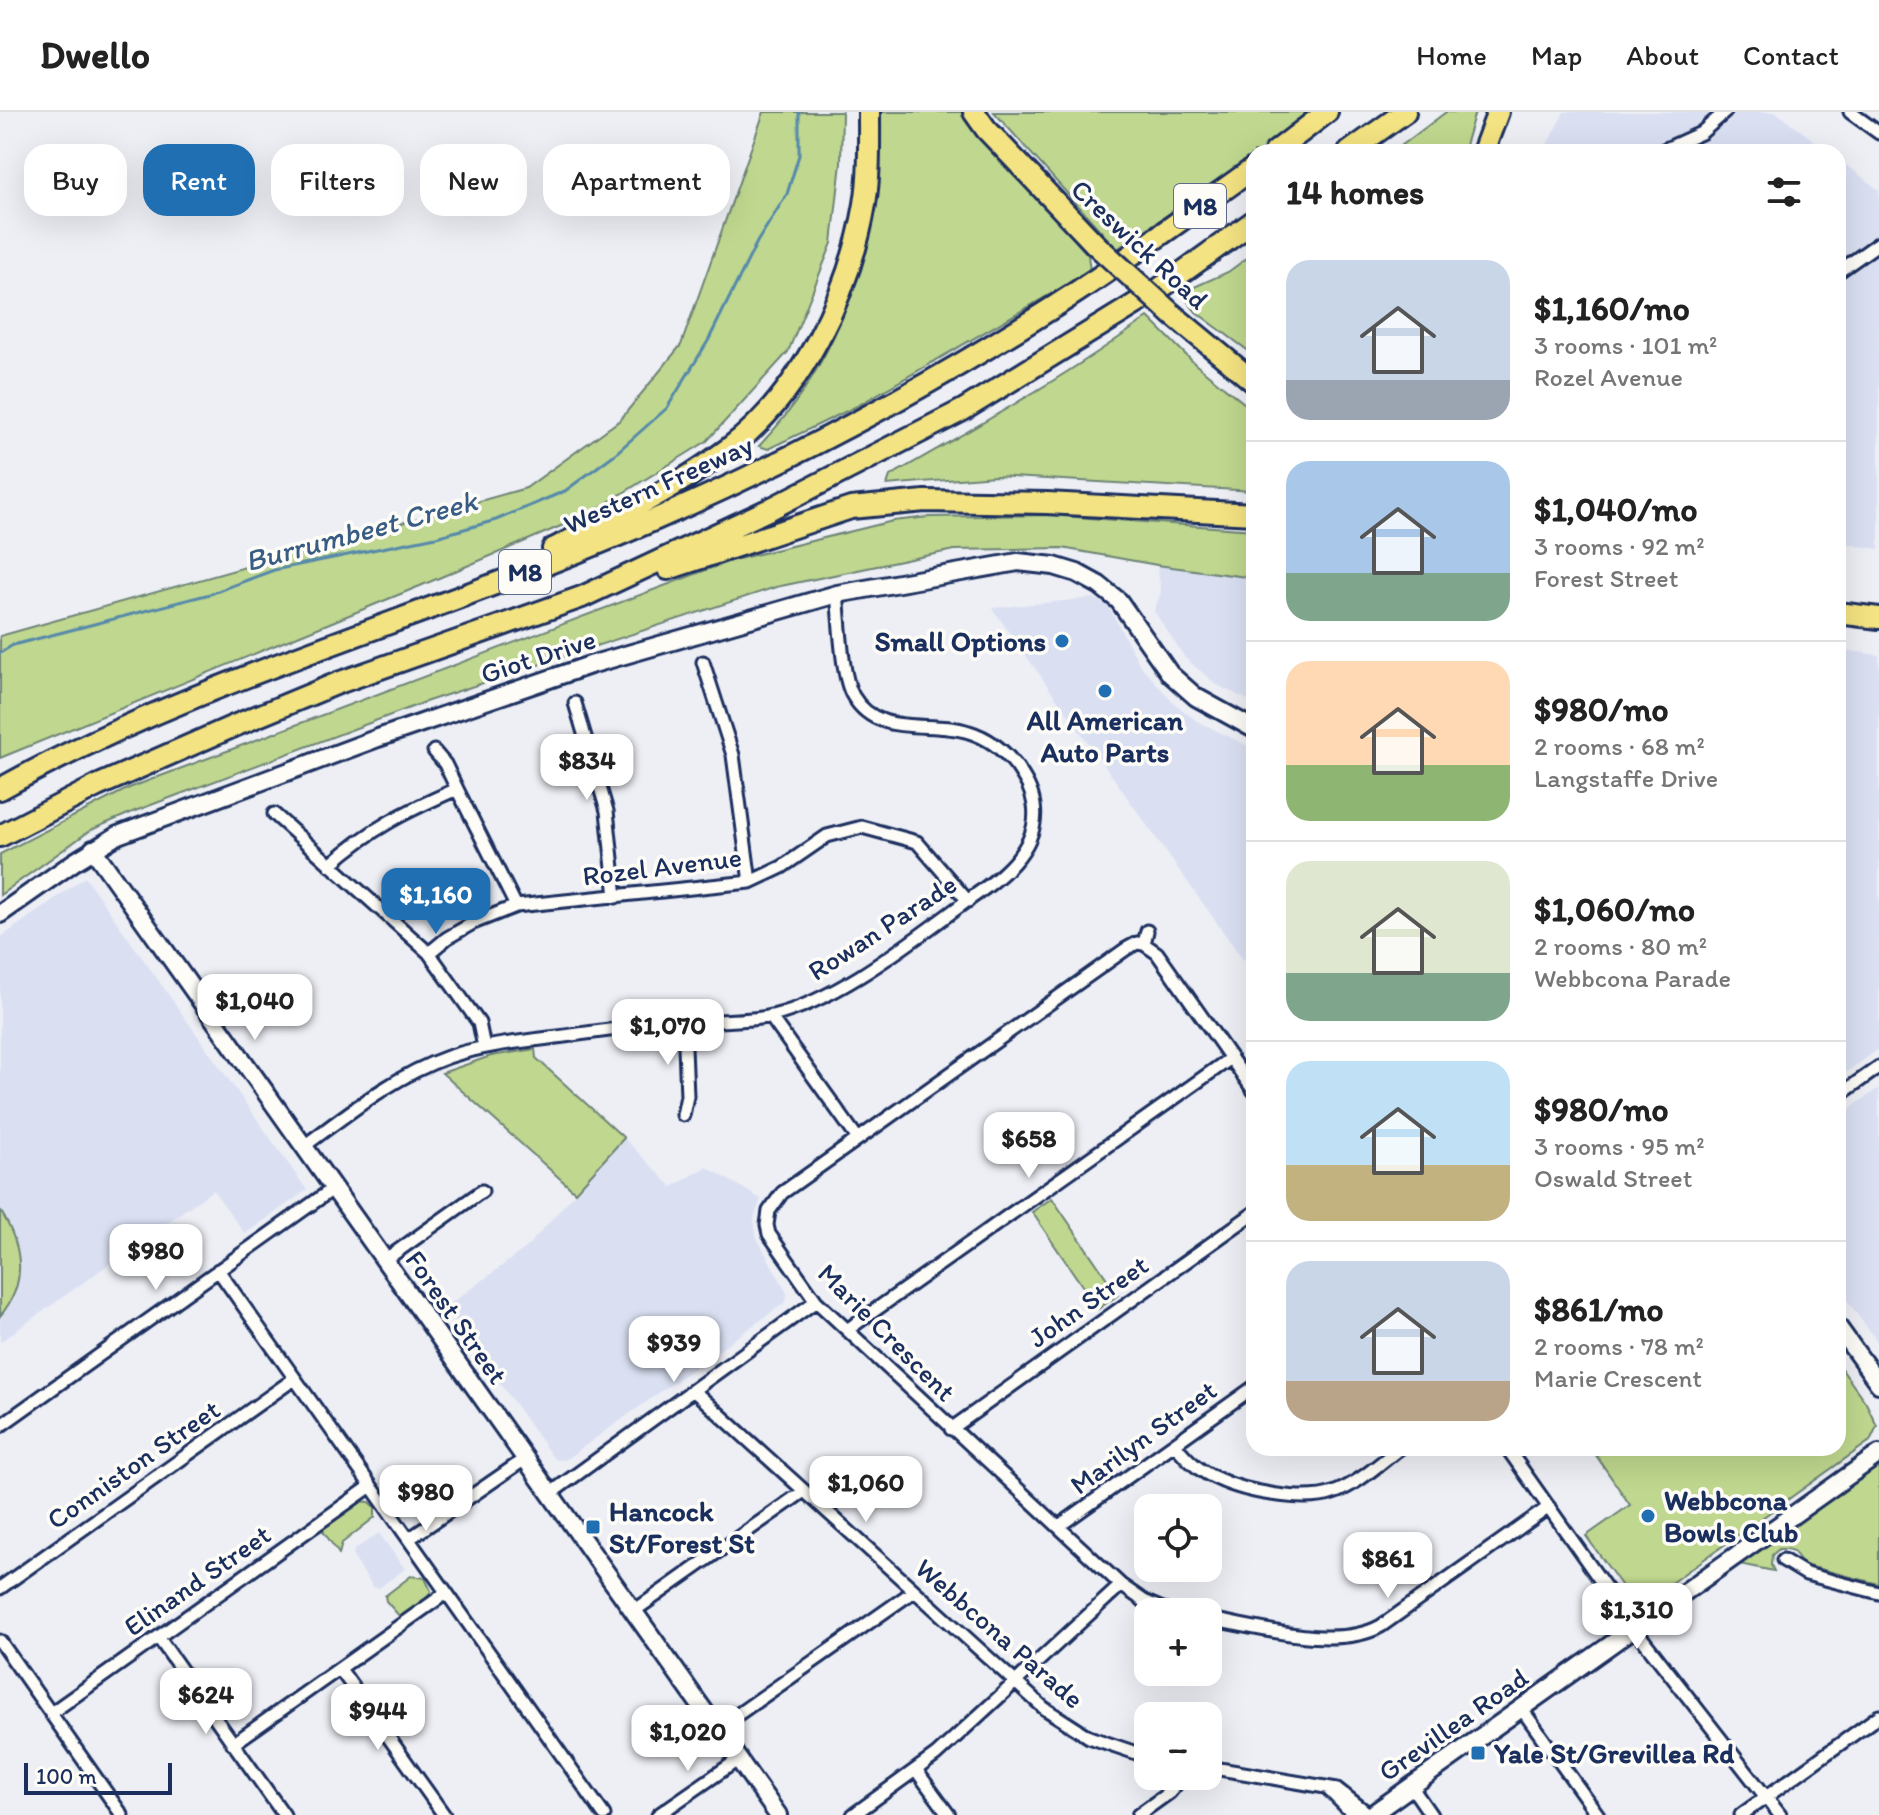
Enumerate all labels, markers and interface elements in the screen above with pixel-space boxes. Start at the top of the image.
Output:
text: Dwello [40,32,150,78]
text: Home [1416,38,1487,72]
text: Map [1531,38,1582,72]
text: About [1626,38,1699,72]
text: Contact [1743,38,1839,72]
chip: Buy [24,144,127,216]
chip: Rent [143,144,255,216]
chip: Filters [271,144,404,216]
chip: New [420,144,527,216]
chip: Apartment [543,144,730,216]
icon: filters [1762,170,1806,214]
street label: Creswick Road [1064,172,1216,316]
text: 14 homes [1286,172,1424,213]
road number: M8 [1174,184,1226,228]
text: $1,160/mo [1534,288,1690,329]
icon: home [1350,292,1446,388]
text: 3 rooms · 101 m² [1534,329,1717,361]
text: Rozel Avenue [1534,361,1683,393]
street label: Western Freeway [558,427,758,541]
water label: Burrumbeet Creek [241,481,482,579]
text: $1,040/mo [1534,489,1698,530]
icon: home [1350,493,1446,589]
text: 3 rooms · 92 m² [1534,530,1705,562]
road number: M8 [499,550,551,594]
text: Forest Street [1534,562,1678,594]
street label: Giot Drive [476,621,600,691]
place label: Small Options [875,624,1046,658]
marker: Small Options [1053,632,1071,650]
marker: All American Auto Parts [1096,682,1114,700]
text: $980/mo [1534,689,1669,730]
icon: home [1350,693,1446,789]
place label: All American Auto Parts [1026,703,1183,769]
text: 2 rooms · 68 m² [1534,730,1705,762]
pin: $834 [540,734,634,802]
text: $834 [558,744,616,776]
text: Langstaffe Drive [1534,762,1718,794]
street label: Rozel Avenue [580,839,744,893]
street label: Rowan Parade [801,866,963,988]
pin: $1,160 [371,868,501,936]
text: $1,160 [399,878,473,910]
text: $1,060/mo [1534,889,1695,930]
icon: home [1350,893,1446,989]
text: 2 rooms · 80 m² [1534,930,1707,962]
text: Webbcona Parade [1534,962,1731,994]
pin: $1,040 [190,974,320,1042]
text: $1,040 [215,984,295,1016]
pin: $1,070 [603,999,733,1067]
text: $1,070 [630,1009,706,1041]
text: $980/mo [1534,1089,1669,1130]
icon: home [1350,1093,1446,1189]
pin: $658 [982,1112,1076,1180]
text: $658 [1002,1122,1056,1154]
text: 3 rooms · 95 m² [1534,1130,1705,1162]
text: Oswald Street [1534,1162,1692,1194]
pin: $980 [109,1224,203,1292]
text: $980 [127,1234,185,1266]
street label: Forest Street [398,1244,516,1390]
street label: John Street [1022,1247,1154,1355]
street label: Marie Crescent [811,1256,963,1408]
text: $861/mo [1534,1289,1664,1330]
icon: home [1350,1293,1446,1389]
pin: $939 [627,1316,721,1384]
text: $939 [647,1326,701,1358]
text: 2 rooms · 78 m² [1534,1330,1704,1362]
text: Marie Crescent [1534,1362,1702,1394]
street label: Marilyn Street [1063,1372,1223,1502]
street label: Conniston Street [40,1392,226,1536]
pin: $1,060 [801,1456,931,1524]
pin: $980 [379,1465,473,1533]
text: $1,060 [827,1466,905,1498]
text: $980 [397,1475,455,1507]
place label: Webbcona Bowls Club [1664,1483,1798,1549]
place label: Hancock St/Forest St [609,1494,755,1560]
map controls [1134,1494,1222,1790]
button: locate [1134,1494,1222,1582]
marker: Webbcona Bowls Club [1639,1507,1657,1525]
street label: Elinand Street [117,1517,277,1643]
marker: Hancock St/Forest St [584,1518,602,1536]
pin: $861 [1341,1532,1435,1600]
text: $861 [1361,1542,1415,1574]
street label: Webbcona Parade [909,1551,1091,1715]
pin: $1,310 [1572,1583,1702,1651]
text: $1,310 [1600,1593,1674,1625]
button: + [1134,1598,1222,1686]
street label: Grevillea Road [1371,1659,1535,1788]
pin: $624 [159,1668,253,1736]
text: $624 [178,1678,234,1710]
pin: $944 [331,1684,425,1752]
text: $944 [349,1694,407,1726]
button: − [1134,1702,1222,1790]
pin: $1,020 [623,1705,753,1773]
text: $1,020 [649,1715,727,1747]
place label: Yale St/Grevillea Rd [1493,1736,1735,1770]
marker: Yale St/Grevillea Rd [1469,1744,1487,1762]
scale bar [24,1759,172,1795]
text: 100 m [36,1763,97,1790]

